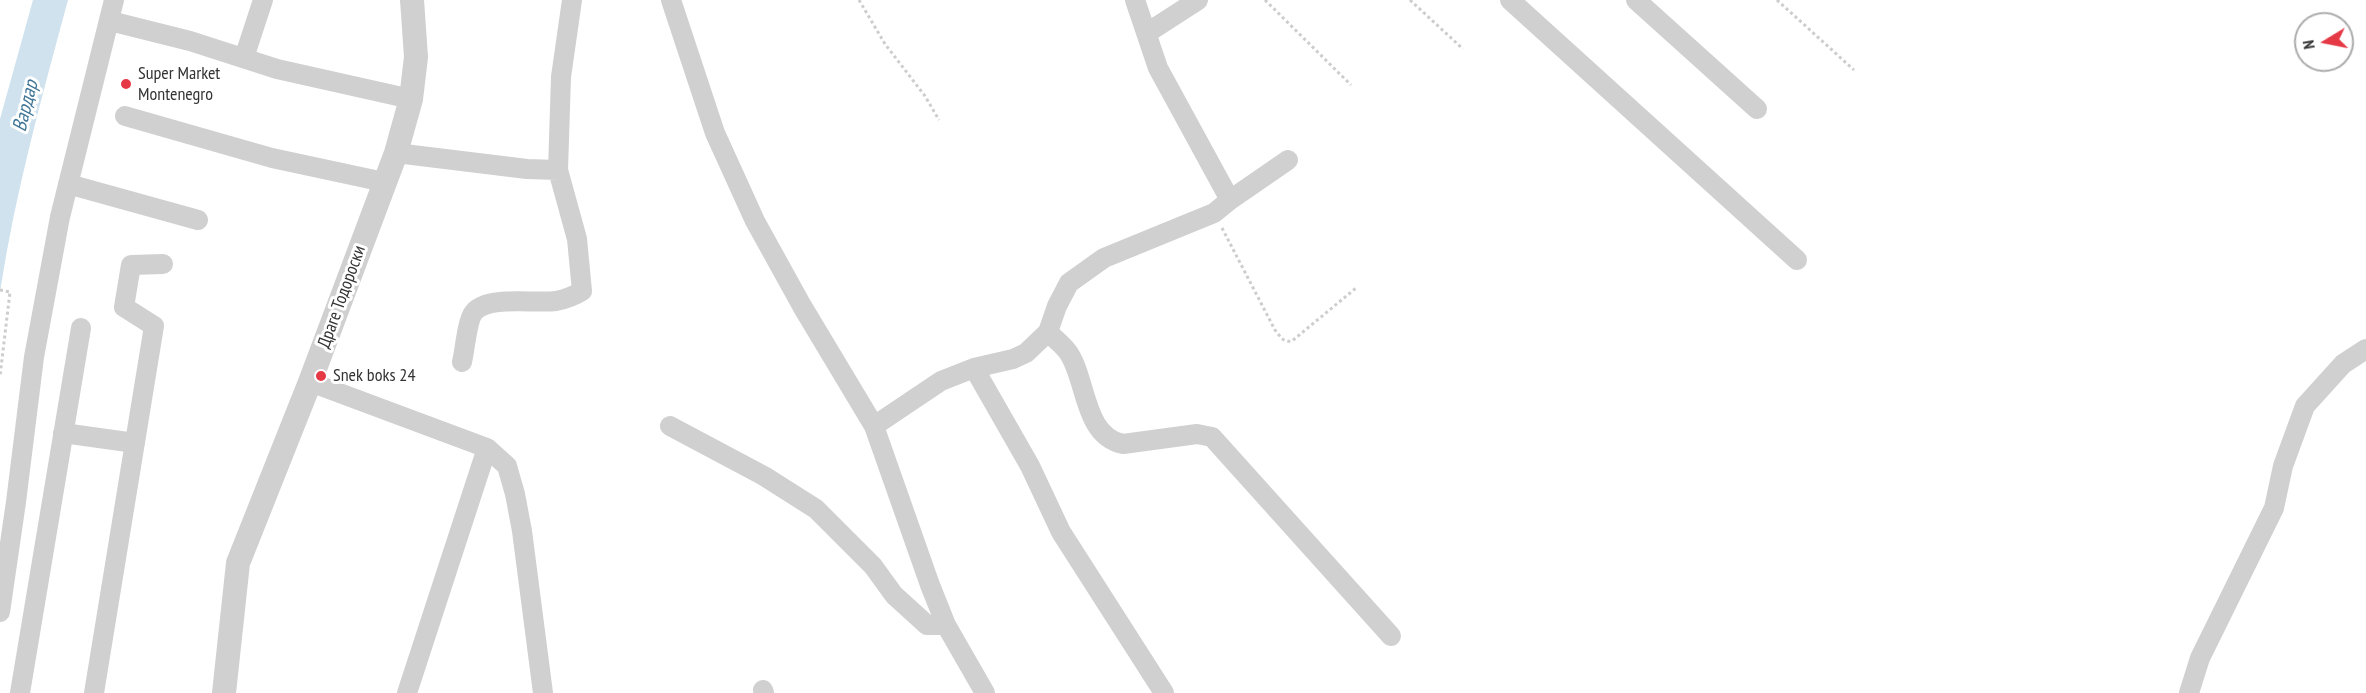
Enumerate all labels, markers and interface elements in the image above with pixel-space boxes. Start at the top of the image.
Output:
north arrow [2294,12,2354,72]
text: N [2298,39,2319,51]
place label: Super Market Montenegro [138,63,220,106]
marker: Super Market Montenegro [119,77,133,91]
water label: Вардар [8,78,44,134]
street label: Драге Тодороски [313,243,371,351]
place label: Snek boks 24 [333,365,416,387]
marker: Snek boks 24 [314,369,328,383]

